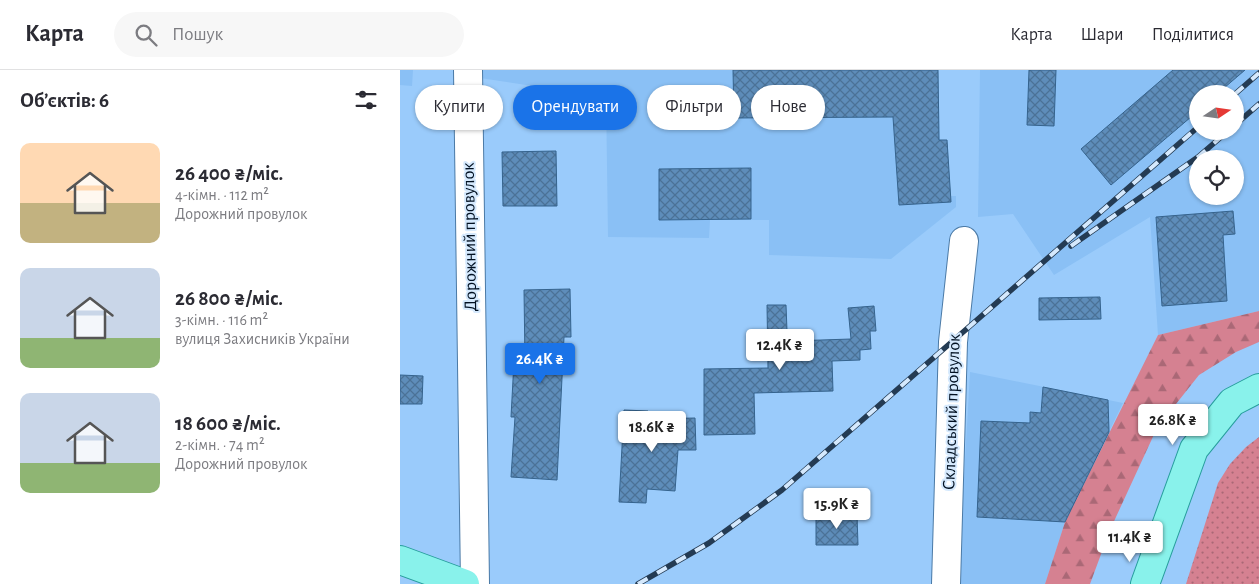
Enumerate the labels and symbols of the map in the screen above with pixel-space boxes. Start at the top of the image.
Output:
north arrow [1189,85,1244,140]
street label: Дорожний провулок [460,162,480,312]
pin: 12.4K ₴ [734,328,826,371]
street label: Складський провулок [940,333,964,490]
pin: 26.4K ₴ [494,342,586,385]
pin: 26.8K ₴ [1127,404,1219,446]
pin: 18.6K ₴ [606,410,698,453]
pin: 15.9K ₴ [791,488,883,530]
pin: 11.4K ₴ [1084,520,1176,563]

